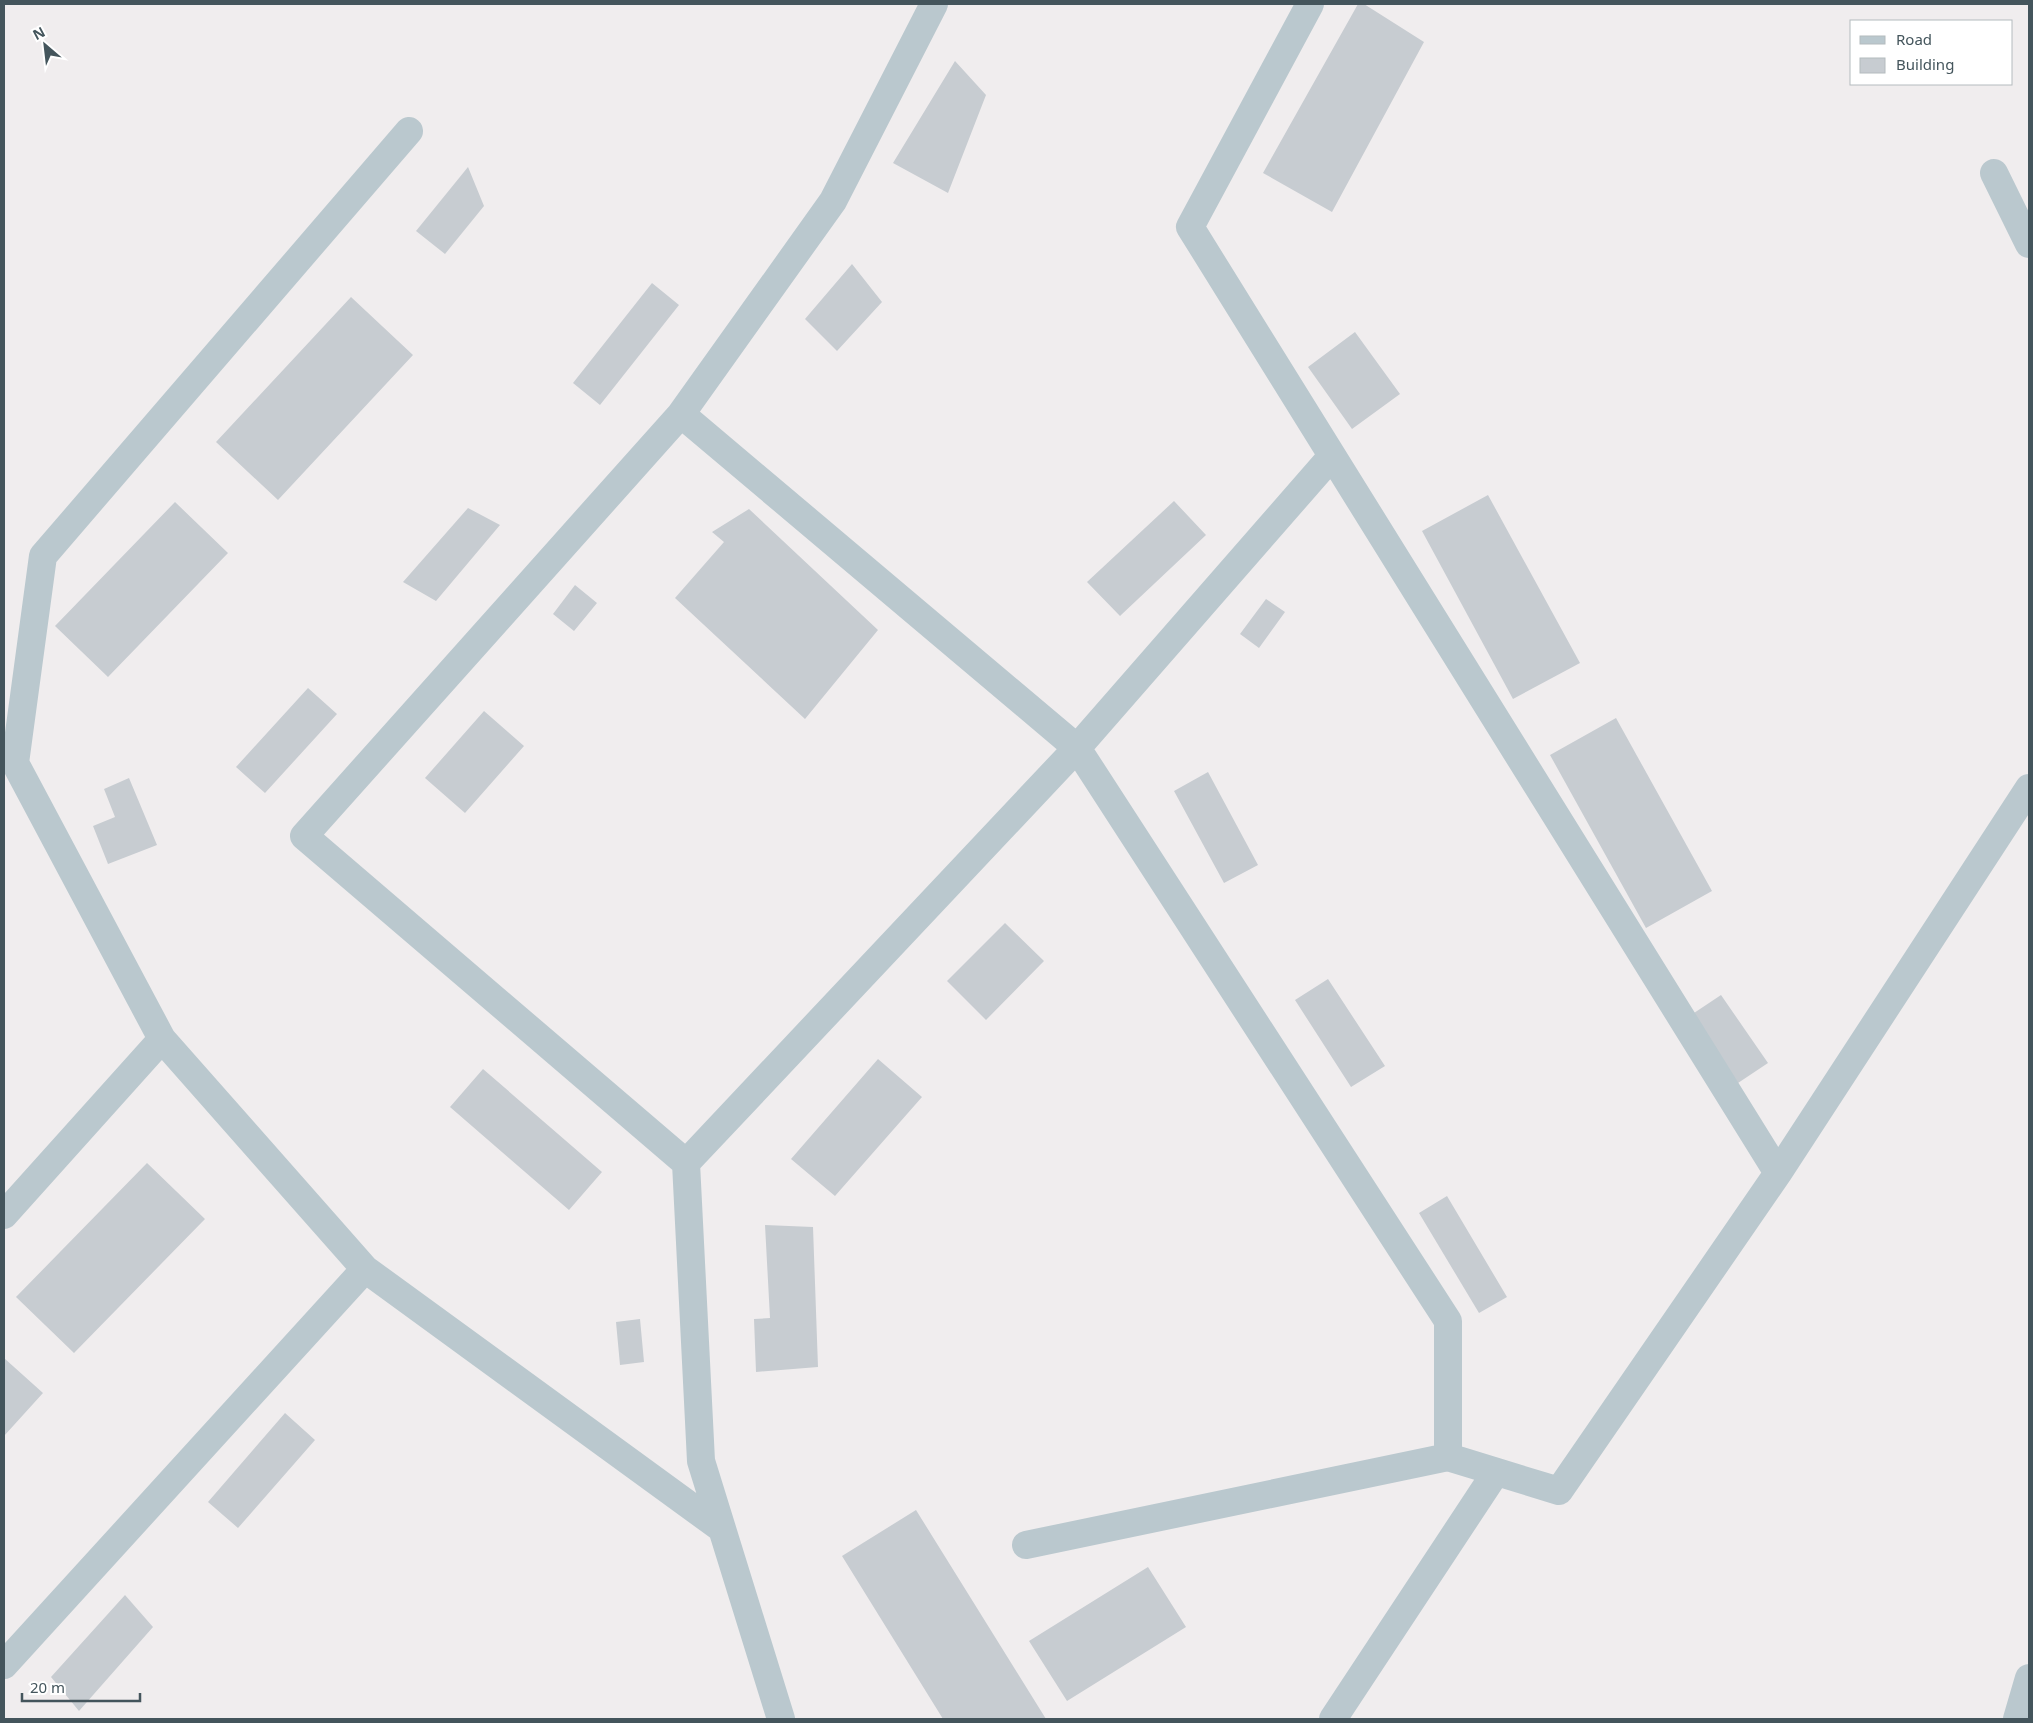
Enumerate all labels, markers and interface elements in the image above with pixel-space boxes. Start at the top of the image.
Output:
north arrow [20,20,70,70]
legend [1850,20,2013,85]
text: N [29,22,48,44]
text: Road [1896,29,1932,49]
text: Building [1896,54,1954,74]
scale bar [22,1670,140,1702]
text: 20 m [30,1677,65,1697]

